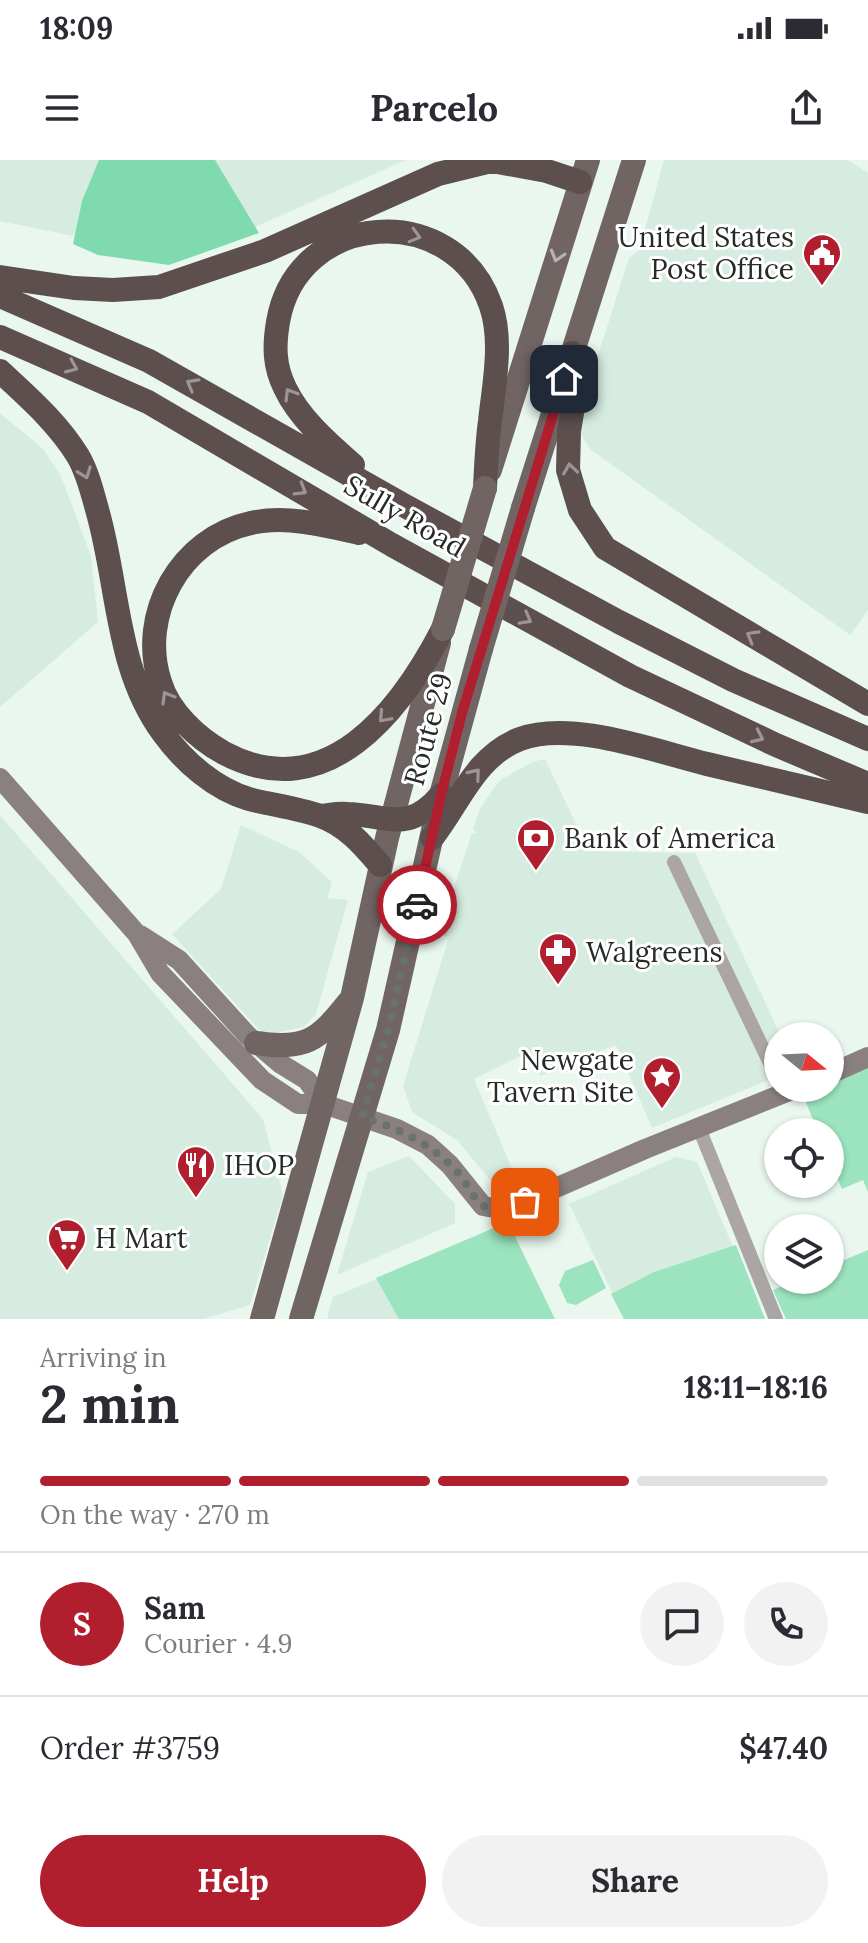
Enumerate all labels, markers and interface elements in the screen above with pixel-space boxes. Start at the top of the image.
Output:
text: 18:09 [40,9,113,47]
text: Parcelo [370,85,498,131]
icon: menu [40,86,84,130]
icon: share [784,86,828,130]
place label: United States Post Office [618,219,794,287]
one-way arrow [408,227,421,243]
public building icon: United States Post Office [801,232,843,287]
one-way arrow [550,249,566,263]
pin [530,345,598,413]
one-way arrow [64,357,78,374]
icon: home [542,357,586,401]
one-way arrow [186,378,200,394]
one-way arrow [284,388,300,403]
one-way arrow [562,462,579,476]
one-way arrow [75,465,92,479]
street label: Sully Road [338,467,472,565]
one-way arrow [292,480,307,496]
one-way arrow [518,609,532,625]
one-way arrow [746,630,761,646]
street label: Route 29 [396,669,460,789]
one-way arrow [161,691,177,705]
one-way arrow [380,707,394,722]
one-way arrow [750,727,764,743]
one-way arrow [465,769,480,783]
bank icon: Bank of America [515,817,557,872]
place label: Bank of America [564,820,775,856]
courier [377,865,457,945]
icon: car [395,883,439,927]
pharmacy icon: Walgreens [537,931,579,986]
place label: Walgreens [586,934,722,970]
north arrow [764,1022,844,1102]
map controls [764,1022,844,1294]
place label: Newgate Tavern Site [487,1042,634,1110]
place icon: Newgate Tavern Site [641,1055,683,1110]
button: locate [764,1118,844,1198]
restaurant icon: IHOP [175,1144,217,1199]
place label: IHOP [224,1147,294,1183]
pin [491,1168,559,1236]
icon: bag [503,1180,547,1224]
button: layers [764,1214,844,1294]
supermarket icon: H Mart [46,1217,88,1272]
place label: H Mart [95,1220,188,1256]
text: Arriving in [40,1341,167,1374]
text: 18:11–18:16 [684,1368,828,1406]
text: 2 min [40,1371,179,1437]
text: On the way · 270 m [40,1498,270,1531]
button: chat [640,1582,724,1666]
button: phone [744,1582,828,1666]
text: Sam [144,1589,205,1627]
text: S [73,1605,91,1643]
text: Courier · 4.9 [144,1627,293,1660]
text: Order #3759 [40,1729,220,1767]
text: $47.40 [739,1729,828,1767]
button: Help [40,1835,426,1927]
button: Share [442,1835,828,1927]

